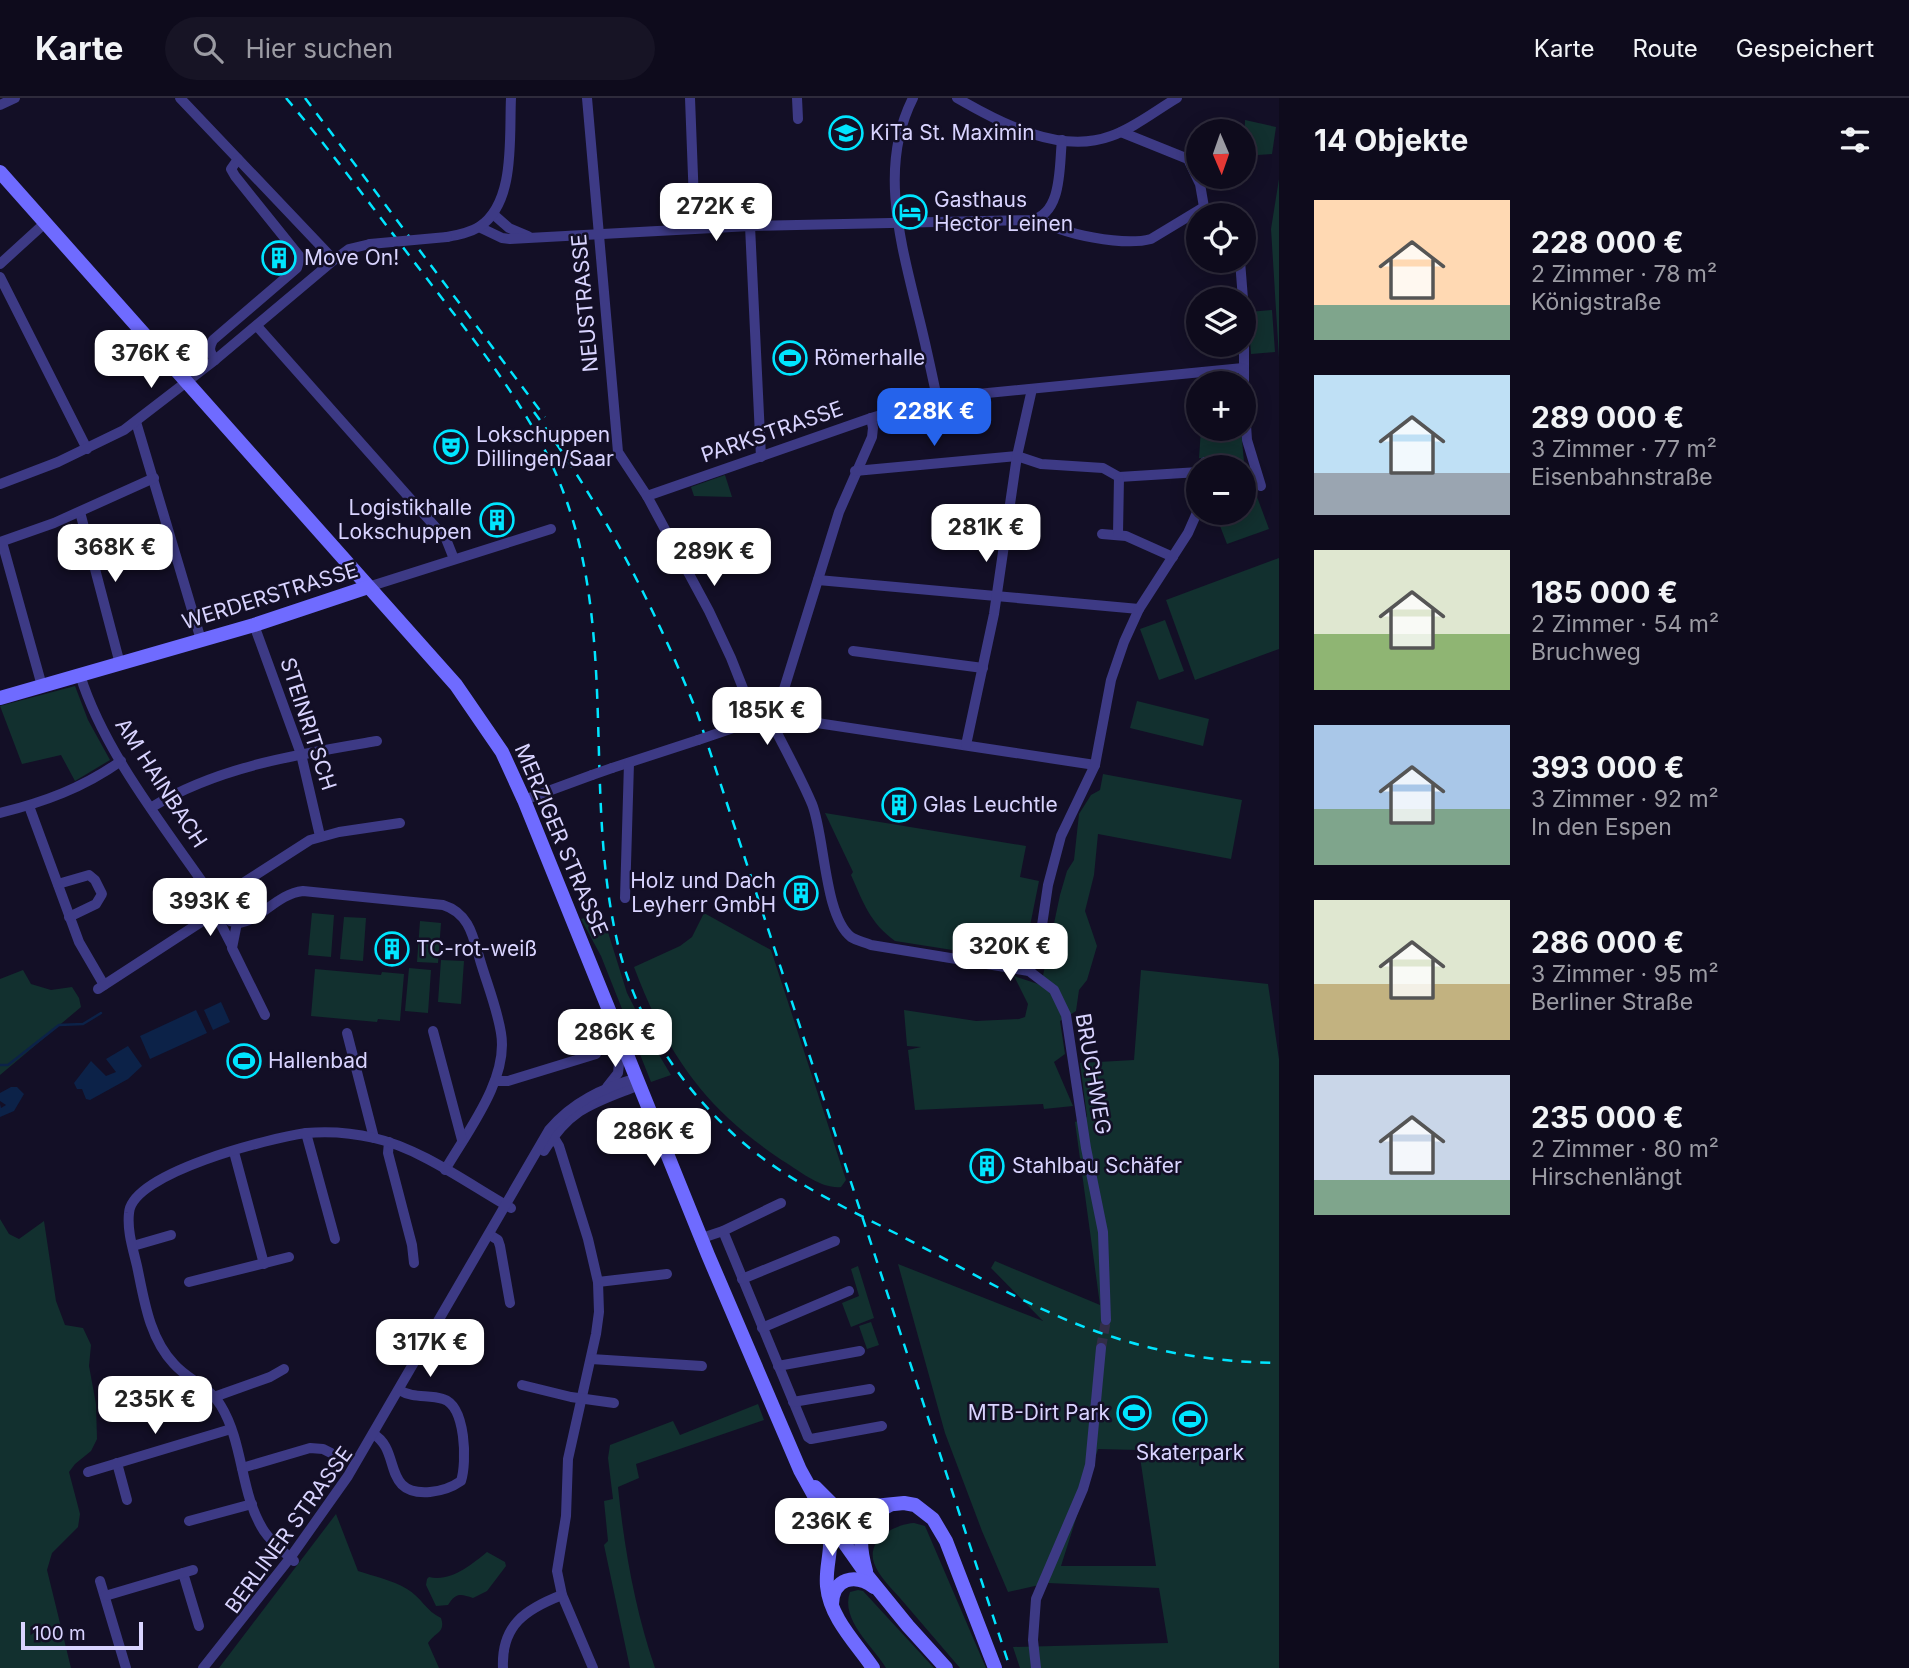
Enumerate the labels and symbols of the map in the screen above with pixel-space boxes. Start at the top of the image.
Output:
school or university icon: KiTa St. Maximin [827,114,865,152]
north arrow [1186,119,1256,189]
place label: KiTa St. Maximin [870,120,1035,145]
pin: 272K € [659,184,773,243]
place label: Gasthaus Hector Leinen [934,187,1073,236]
hotel icon: Gasthaus Hector Leinen [891,193,929,231]
street label: NEUSTRASSE [566,233,603,373]
building icon: Move On! [260,239,298,277]
place label: Move On! [304,245,399,270]
pin: 376K € [94,330,208,390]
sports icon: Römerhalle [771,339,809,377]
place label: Römerhalle [814,345,925,370]
pin: 228K € [877,388,991,448]
street label: PARKSTRASSE [698,396,846,467]
place label: Lokschuppen Dillingen/Saar [476,422,614,471]
theatre icon: Lokschuppen Dillingen/Saar [432,428,470,466]
place label: Logistikhalle Lokschuppen [338,495,472,544]
building icon: Logistikhalle Lokschuppen [478,501,516,539]
pin: 281K € [929,504,1043,564]
pin: 368K € [58,524,172,584]
pin: 289K € [657,528,771,588]
street label: WERDERSTRASSE [179,557,361,634]
street label: STEINRITSCH [275,654,342,793]
pin: 185K € [710,688,824,747]
street label: AM HAINBACH [110,713,213,852]
street label: MERZIGER STRASSE [510,740,613,940]
building icon: Glas Leuchtle [880,786,918,824]
place label: Glas Leuchtle [923,792,1058,817]
place label: Holz und Dach Leyherr GmbH [630,868,776,917]
building icon: Holz und Dach Leyherr GmbH [782,874,820,912]
pin: 393K € [153,878,267,938]
pin: 320K € [953,924,1067,983]
building icon: TC-rot-weiß [373,930,411,968]
place label: TC-rot-weiß [416,936,537,961]
pin: 286K € [558,1010,672,1069]
street label: BRUCHWEG [1071,1011,1116,1137]
sports icon: Hallenbad [225,1042,263,1080]
place label: Hallenbad [268,1048,368,1073]
pin: 286K € [597,1108,711,1168]
building icon: Stahlbau Schäfer [968,1147,1006,1185]
place label: Stahlbau Schäfer [1012,1153,1182,1178]
pin: 317K € [373,1320,487,1379]
pin: 235K € [98,1376,212,1436]
sports icon: MTB-Dirt Park [1115,1394,1153,1432]
place label: MTB-Dirt Park [968,1400,1110,1425]
sports icon: Skaterpark [1171,1400,1209,1438]
place label: Skaterpark [1136,1440,1245,1465]
street label: BERLINER STRASSE [220,1442,357,1618]
pin: 236K € [775,1498,889,1558]
scale bar [21,1619,144,1651]

